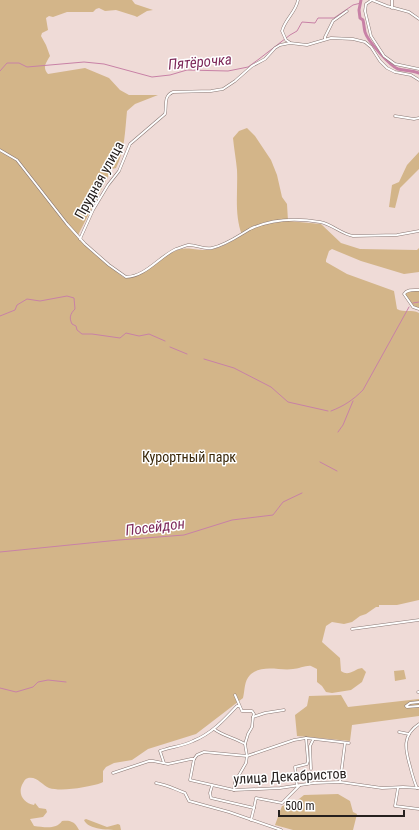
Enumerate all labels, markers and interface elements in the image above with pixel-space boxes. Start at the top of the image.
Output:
water label: Пятёрочка [167,50,233,74]
street label: Прудная улица [71,138,127,222]
park label: Курортный парк [142,449,236,465]
water label: Посейдон [124,514,186,540]
street label: улица Декабристов [233,765,347,787]
scale bar [279,792,404,818]
text: 500 m [285,799,315,813]

